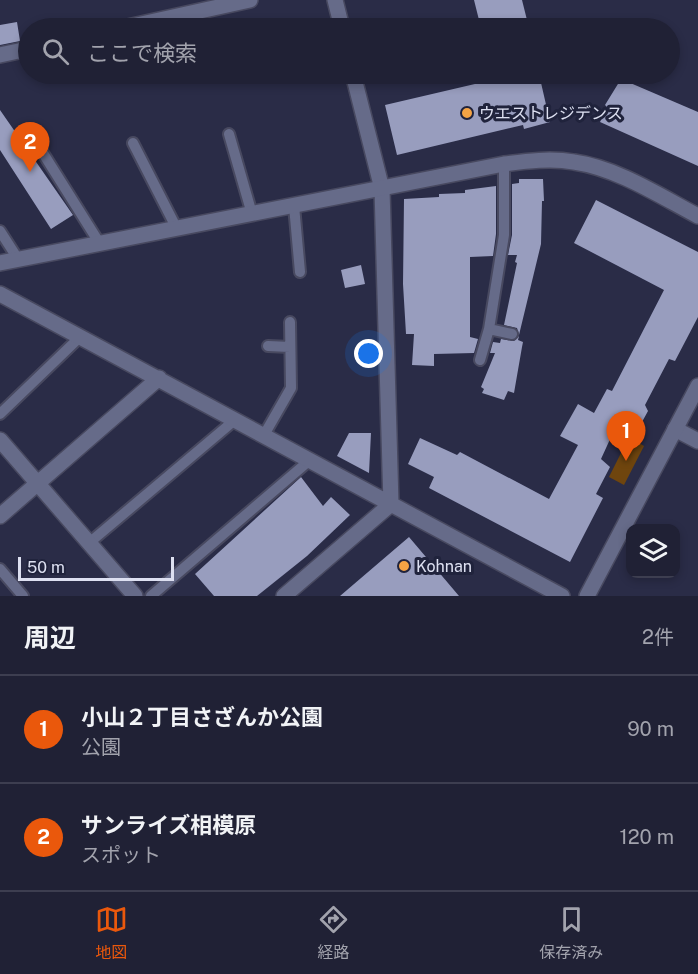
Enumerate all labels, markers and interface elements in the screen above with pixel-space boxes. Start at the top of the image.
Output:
search box [18,18,680,84]
icon: search [39,35,72,68]
text: ここで検索 [87,40,197,66]
place label: ウエストレジデンス [479,104,623,123]
marker: ウエストレジデンス [460,106,474,120]
pin: 2 [10,122,50,172]
your location [354,339,383,368]
pin: 1 [606,412,646,461]
map controls [626,524,680,578]
button: layers [626,524,680,578]
scale bar [18,554,174,582]
place label: Kohnan [416,557,472,576]
text: 50 m [27,558,65,577]
marker: Kohnan [397,559,411,573]
text: 周辺 [24,622,76,653]
text: 2件 [642,625,674,649]
text: 小山２丁目さざんか公園 [81,704,323,730]
text: 1 [39,717,48,741]
text: 90 m [627,717,674,741]
text: 公園 [81,735,121,759]
text: サンライズ相模原 [81,812,256,838]
text: 2 [37,825,50,849]
text: 120 m [620,825,674,849]
text: スポット [81,843,161,867]
tab: 地図 [95,903,128,963]
tab: 経路 [317,903,350,963]
tab: 保存済み [539,903,603,963]

